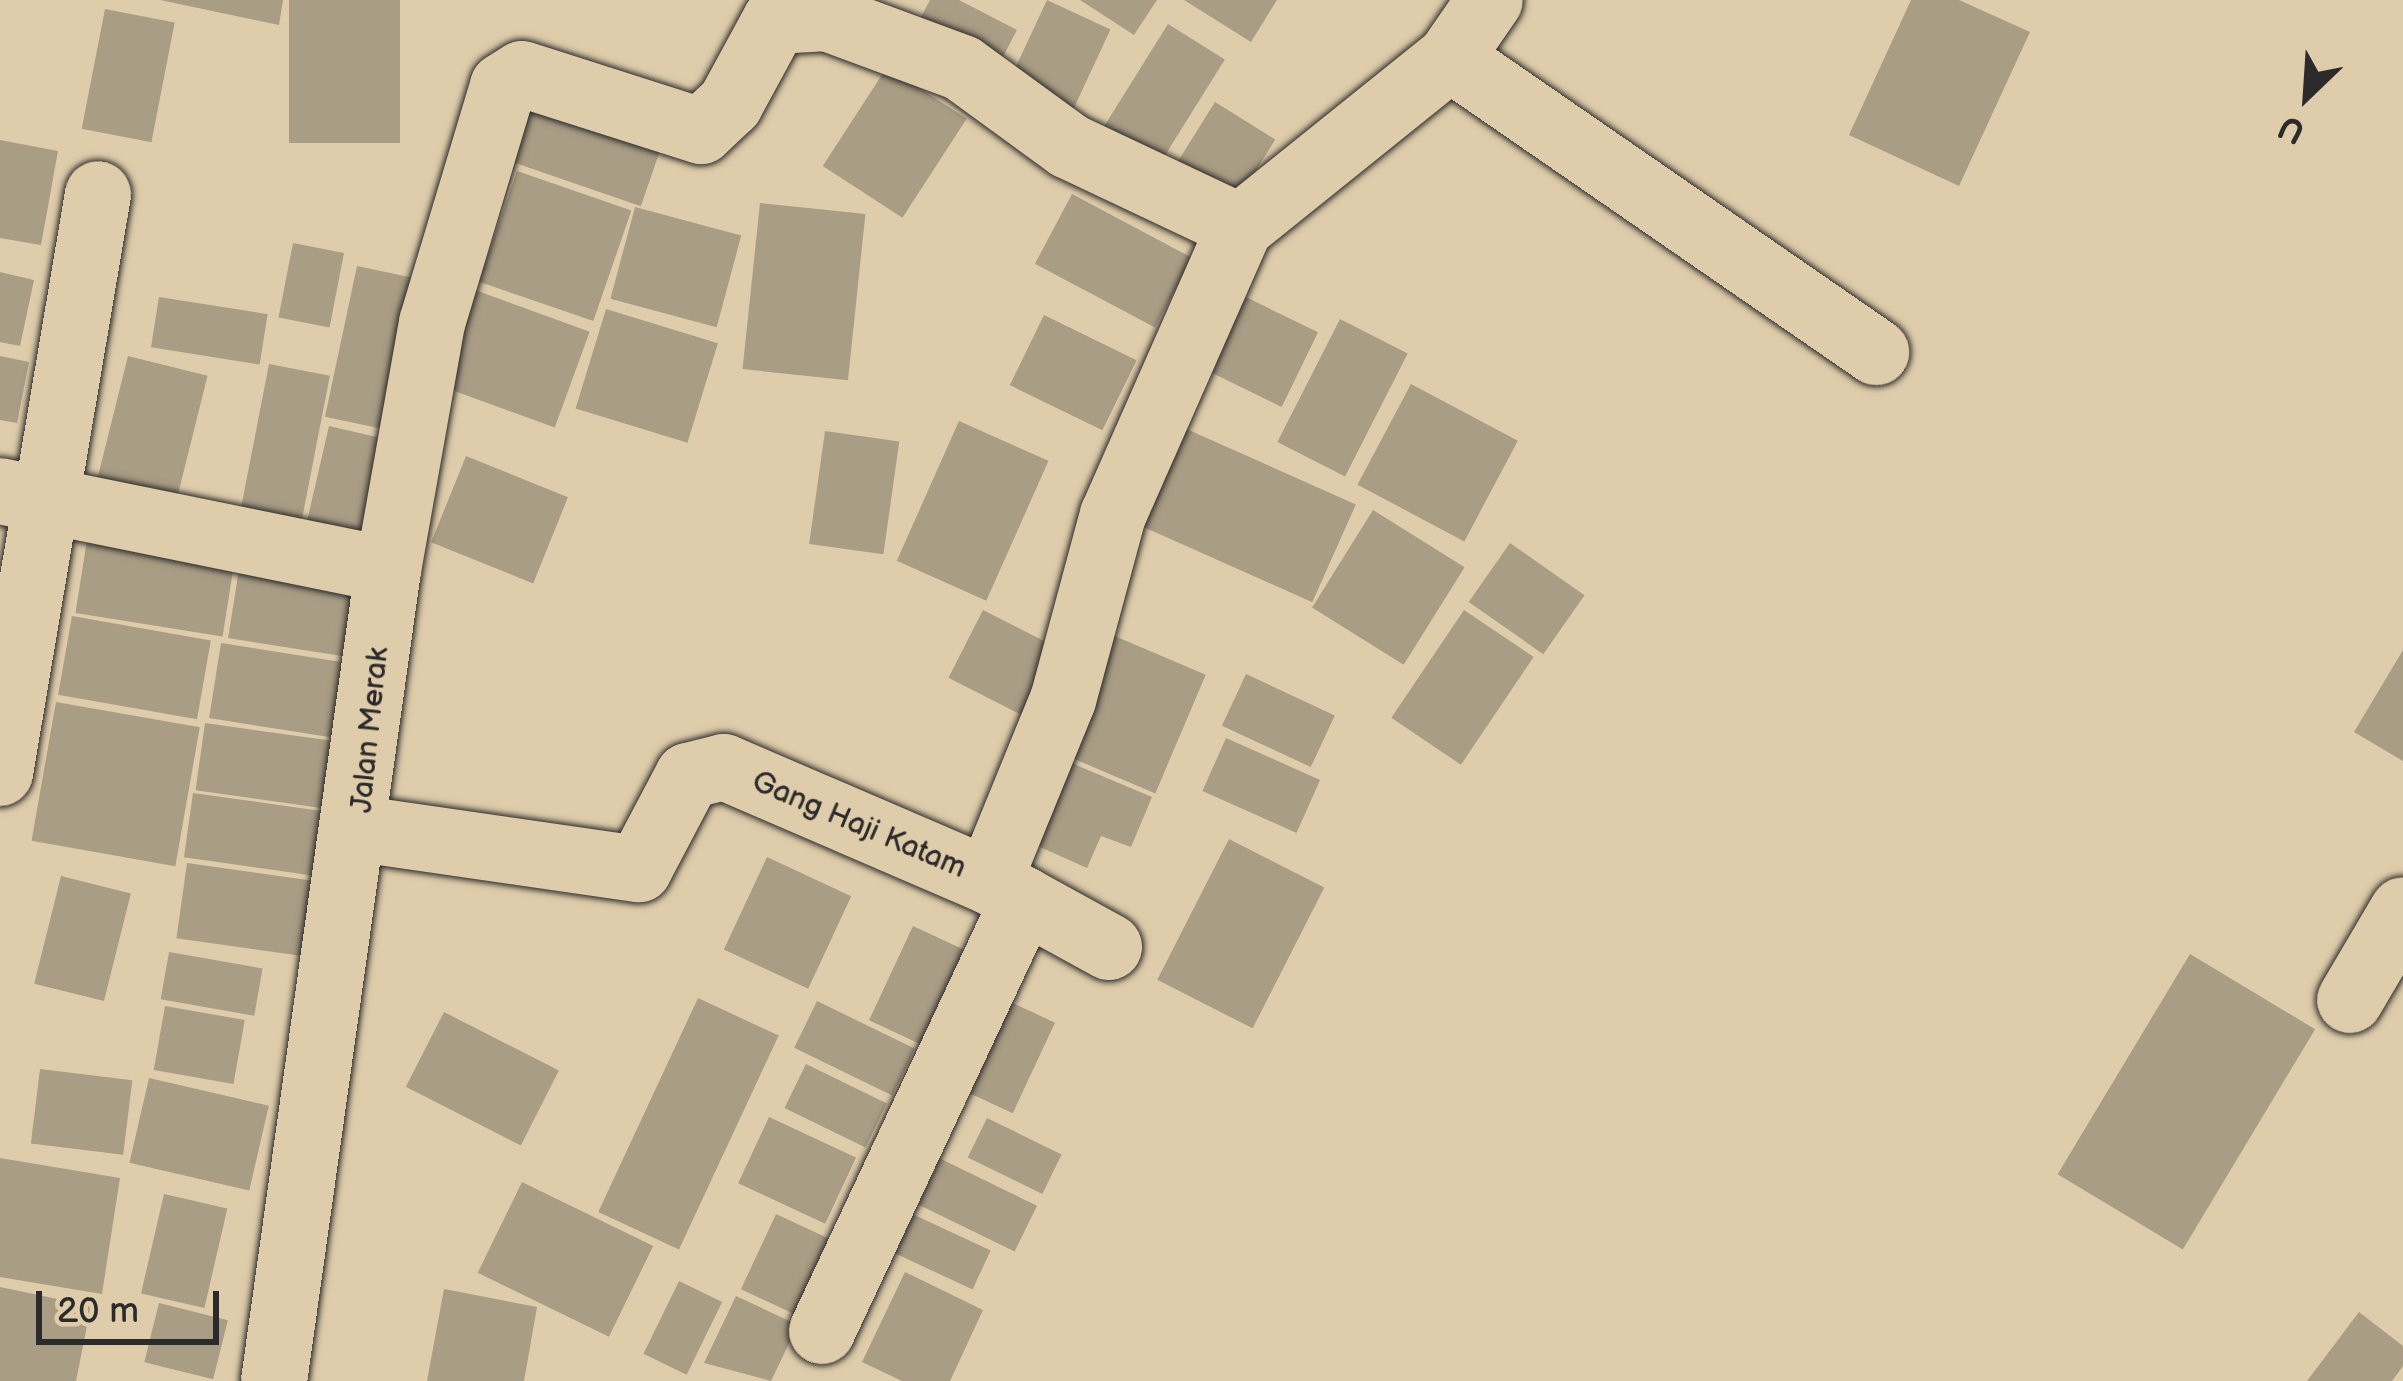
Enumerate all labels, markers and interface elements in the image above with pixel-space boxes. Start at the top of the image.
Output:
north arrow [2247,36,2367,156]
text: U [2273,106,2311,152]
street label: Jalan Merak [343,646,397,814]
street label: Gang Haji Katam [747,764,971,886]
scale bar [42,1267,225,1341]
text: 20 m [57,1290,139,1333]

